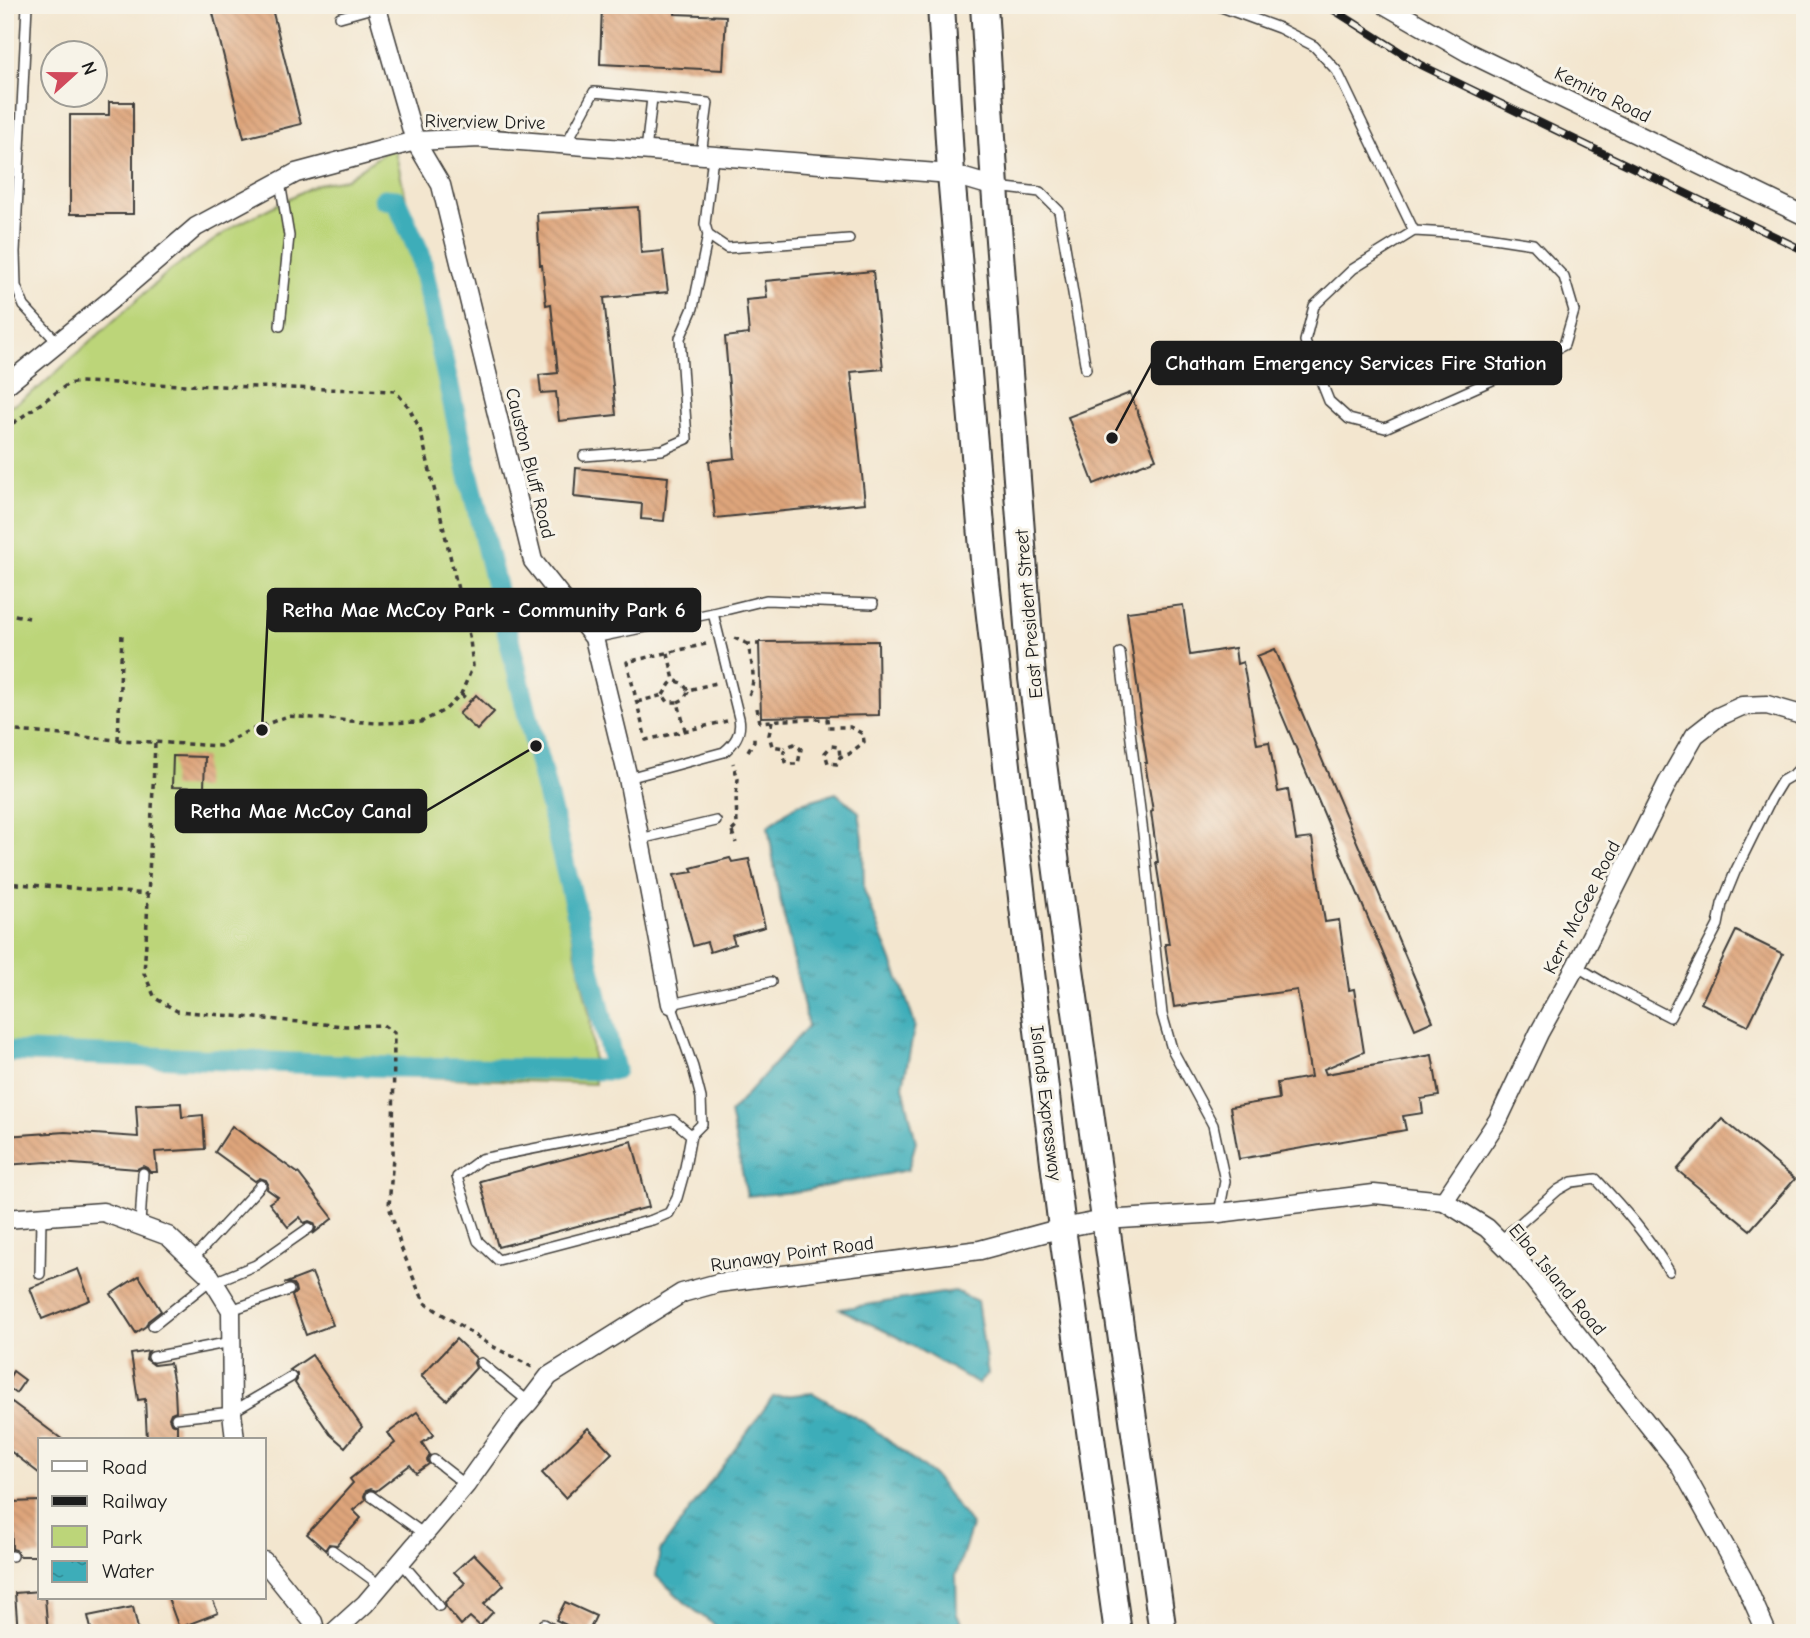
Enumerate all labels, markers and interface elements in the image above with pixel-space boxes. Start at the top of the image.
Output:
north arrow [38,38,108,108]
text: N [76,59,101,78]
street label: Kemira Road [1551,62,1654,128]
street label: Riverview Drive [424,110,545,134]
callout: Chatham Emergency Services Fire Station [1152,342,1561,384]
text: Chatham Emergency Services Fire Station [1165,351,1547,375]
street label: Causton Bluff Road [501,386,559,541]
street label: East President Street [1011,528,1047,700]
callout: Retha Mae McCoy Park - Community Park 6 [268,589,700,631]
text: Retha Mae McCoy Park - Community Park 6 [282,598,686,622]
callout: Retha Mae McCoy Canal [176,790,426,832]
text: Retha Mae McCoy Canal [190,799,412,823]
street label: Kerr McGee Road [1539,837,1625,978]
street label: Islands Expressway [1026,1024,1067,1183]
street label: Elba Island Road [1504,1219,1610,1340]
street label: Runaway Point Road [709,1232,875,1276]
legend [38,1438,266,1600]
text: Road [102,1455,147,1479]
text: Railway [102,1489,167,1513]
text: Park [102,1525,142,1549]
text: Water [102,1559,155,1583]

